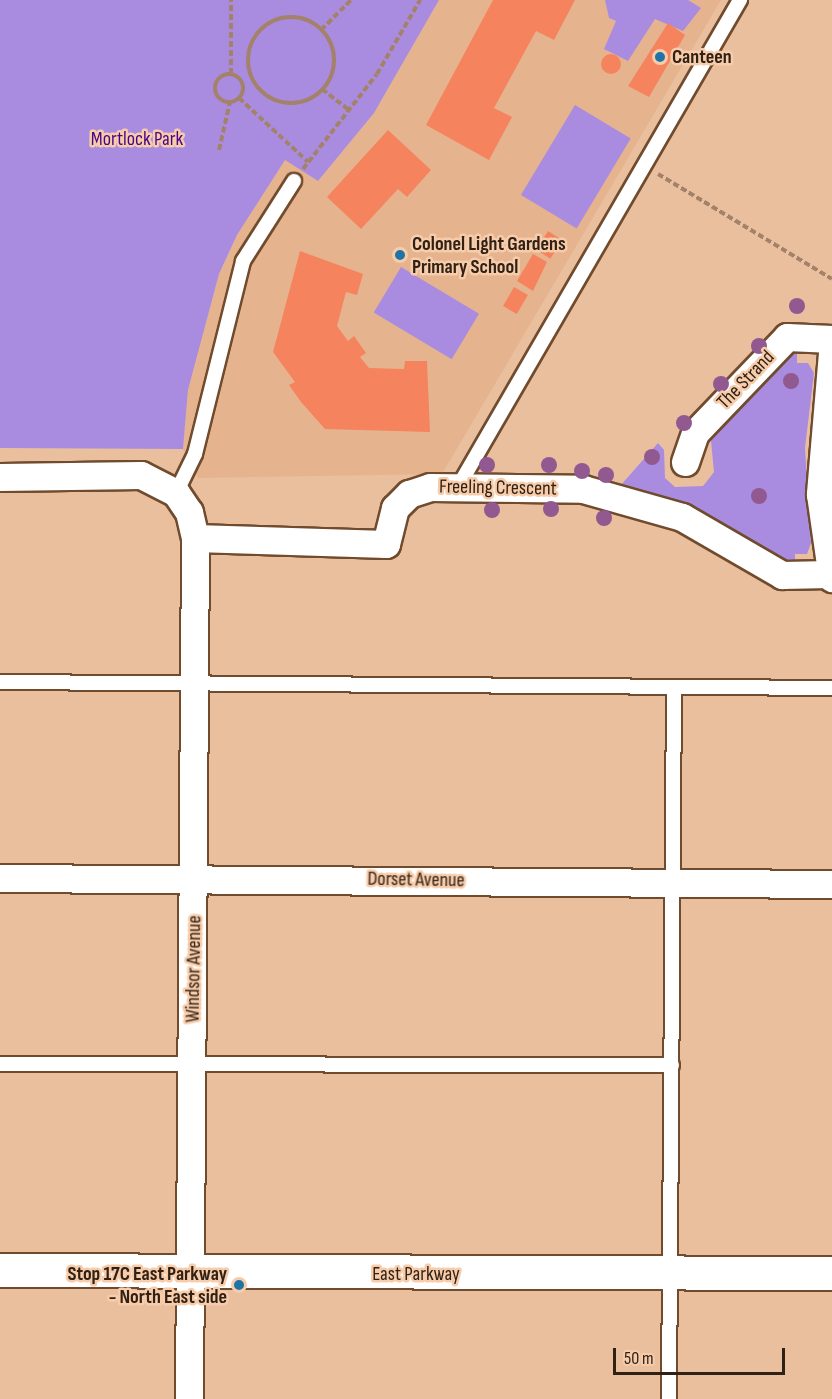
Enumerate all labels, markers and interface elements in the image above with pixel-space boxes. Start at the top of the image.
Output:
place label: Canteen [672,45,732,69]
marker: Canteen [653,50,667,64]
park label: Mortlock Park [91,127,183,151]
place label: Colonel Light Gardens Primary School [412,232,566,279]
marker: Colonel Light Gardens Primary School [393,248,407,262]
street label: The Strand [712,346,780,414]
street label: Freeling Crescent [439,475,557,501]
street label: Dorset Avenue [367,867,465,893]
street label: Windsor Avenue [181,915,207,1023]
place label: Stop 17C East Parkway - North East side [67,1262,227,1309]
street label: East Parkway [372,1262,460,1286]
marker: Stop 17C East Parkway - North East side [232,1278,246,1292]
scale bar [616,1336,788,1374]
text: 50 m [624,1348,654,1369]

